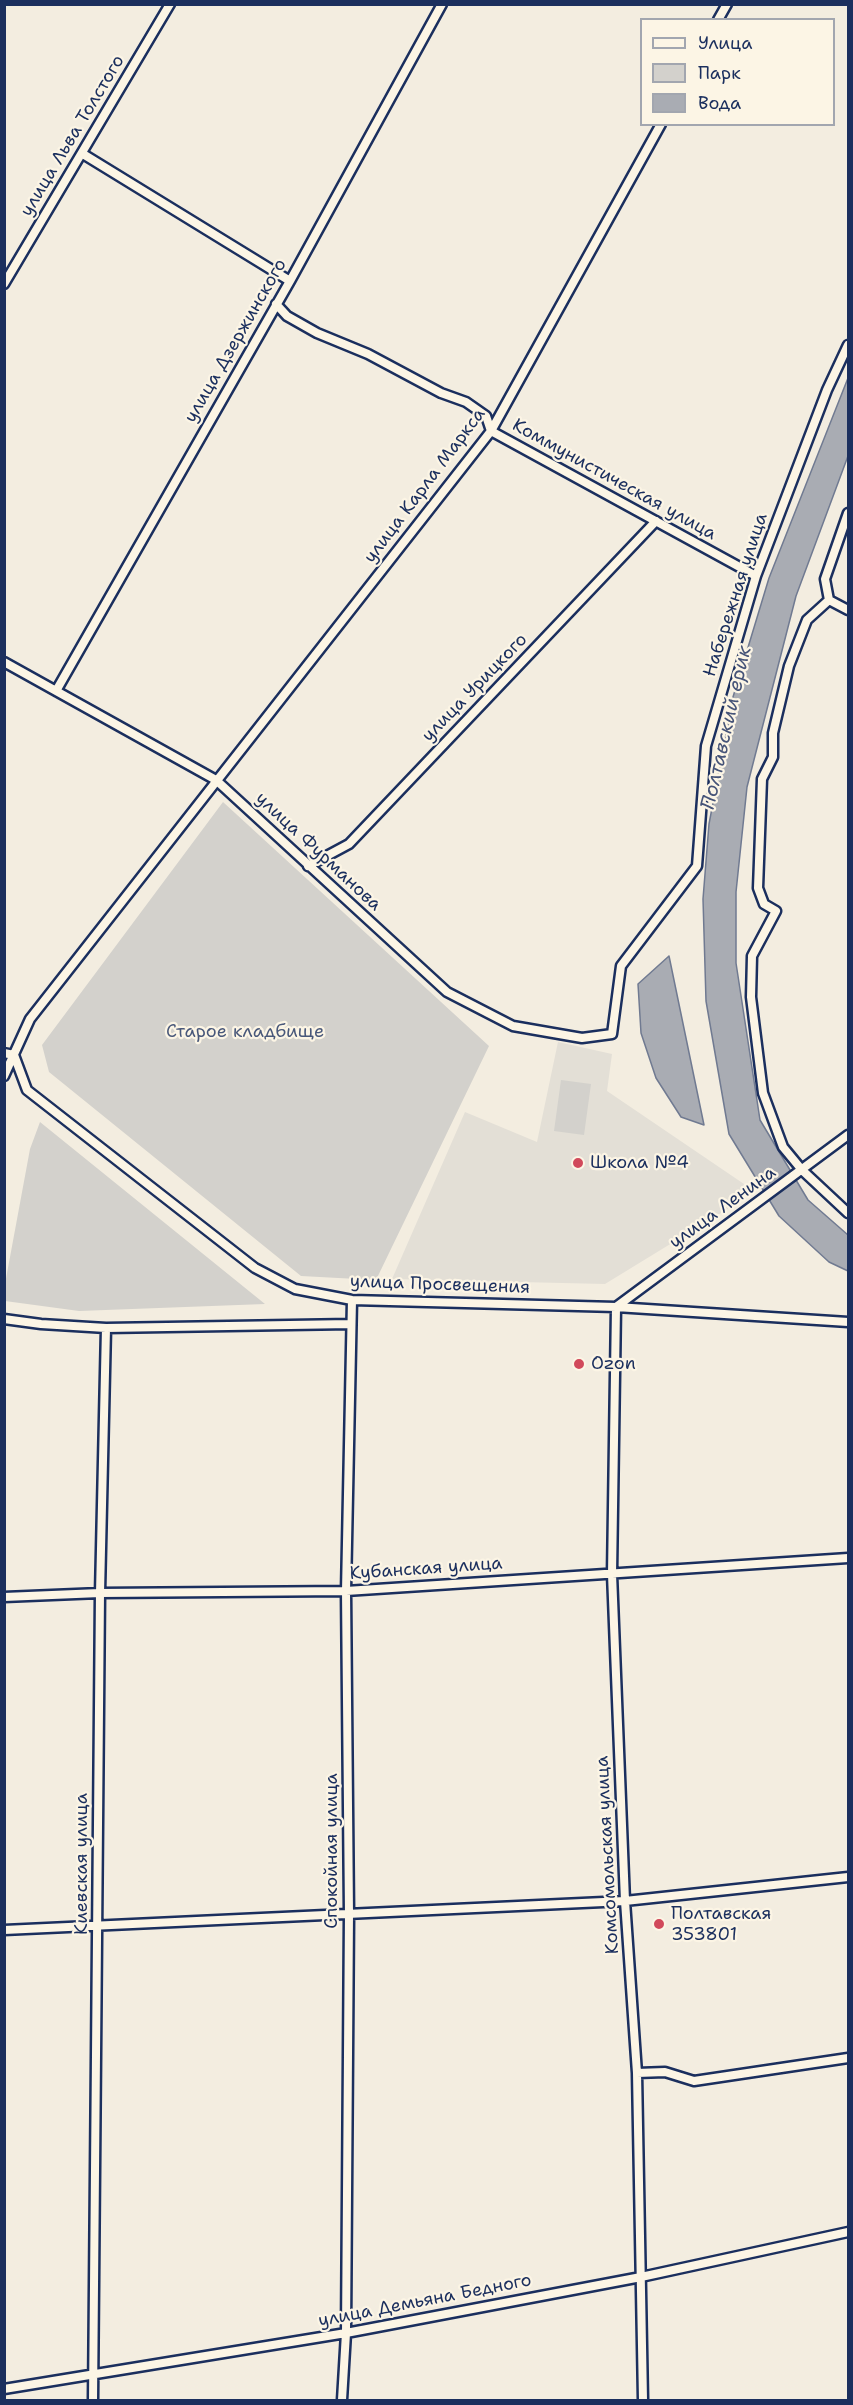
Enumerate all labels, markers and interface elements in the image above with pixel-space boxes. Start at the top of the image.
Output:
legend [640,18,835,126]
text: Улица [698,31,752,55]
street label: улица Льва Толстого [16,51,130,221]
text: Парк [698,61,741,85]
text: Вода [698,91,741,115]
street label: улица Дзержинского [180,255,292,427]
street label: улица Карла Маркса [360,404,490,568]
street label: Коммунистическая улица [508,415,720,545]
street label: Набережная улица [699,510,773,680]
street label: улица Урицкого [418,629,532,747]
water label: Полтавский ерик [696,644,758,812]
street label: улица Фурманова [251,788,385,916]
park label: Старое кладбище [166,1021,324,1043]
place label: Школа №4 [590,1152,689,1174]
marker: Школа №4 [571,1156,585,1170]
street label: улица Ленина [666,1162,780,1254]
street label: улица Просвещения [349,1271,531,1299]
place label: Ozon [591,1353,636,1375]
marker: Ozon [572,1357,586,1371]
street label: Кубанская улица [349,1553,503,1585]
street label: Комсомольская улица [592,1755,624,1955]
street label: Спокойная улица [321,1773,343,1929]
street label: Киевская улица [71,1793,93,1935]
place label: Полтавская 353801 [671,1903,771,1946]
marker: Полтавская 353801 [652,1917,666,1931]
street label: улица Демьяна Бедного [317,2270,533,2332]

